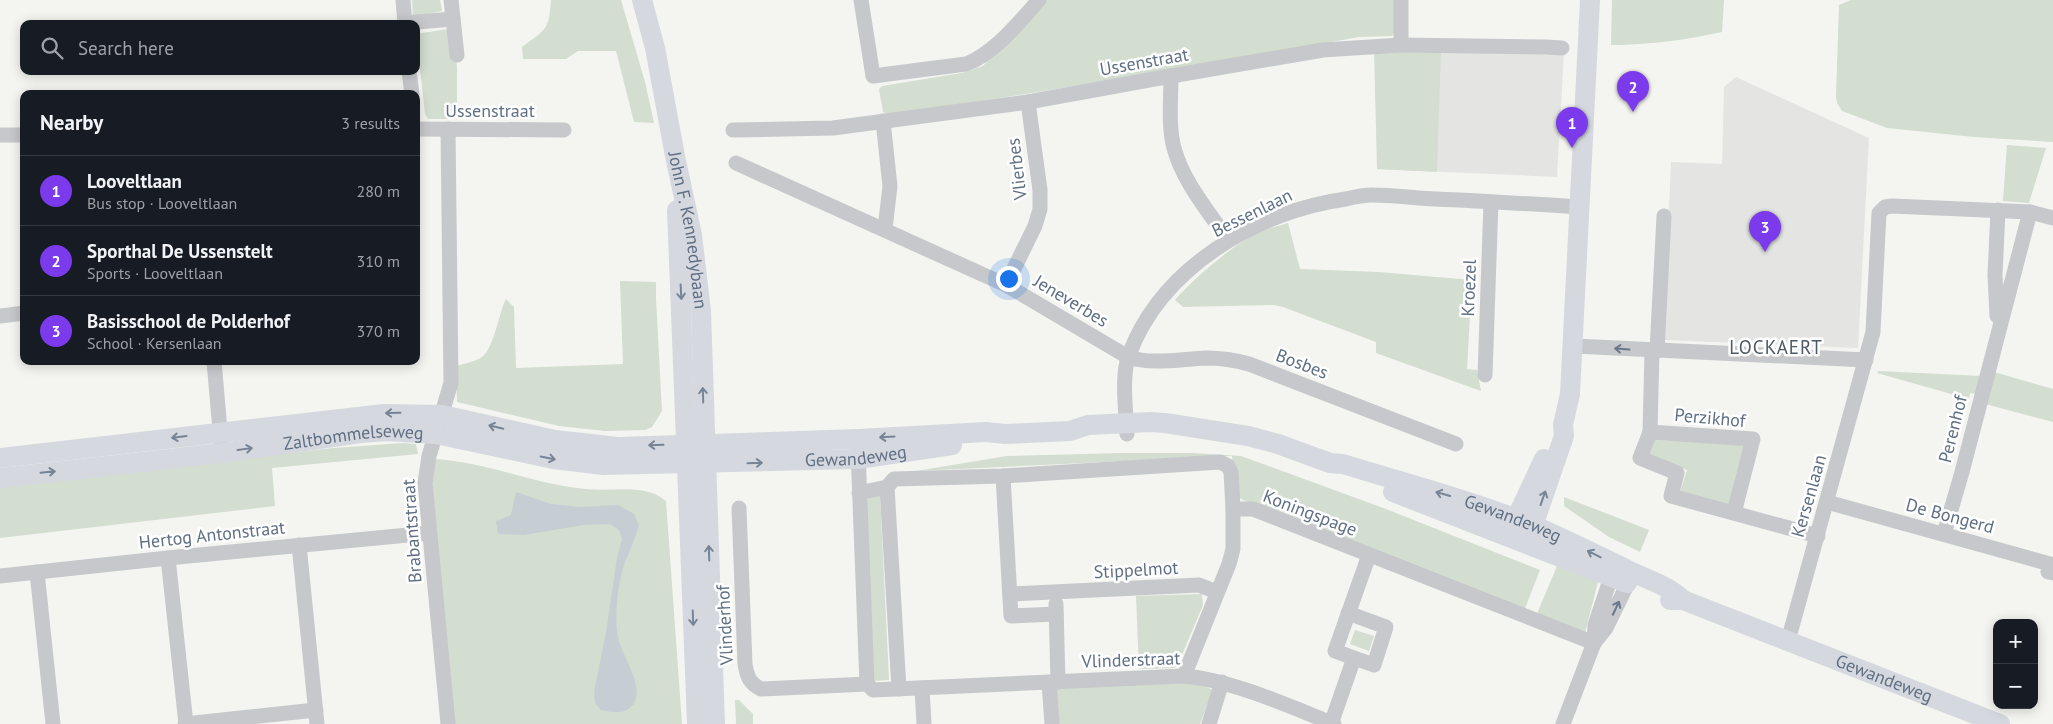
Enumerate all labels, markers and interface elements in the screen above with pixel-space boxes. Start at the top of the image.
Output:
search box [20,20,420,75]
icon: search [38,34,66,62]
text: Search here [78,36,174,60]
street label: Ussenstraat [1098,42,1190,81]
pin: 2 [1617,71,1649,112]
street label: Ussenstraat [445,99,535,122]
pin: 1 [1556,107,1588,148]
text: Nearby [40,109,103,136]
text: 3 results [341,113,400,133]
street label: Vlierbes [1001,137,1032,202]
street label: John F. Kennedybaan [663,148,713,310]
text: Looveltlaan [87,169,182,193]
text: 1 [51,181,61,201]
text: 280 m [357,181,400,201]
street label: Bessenlaan [1208,183,1296,242]
text: Bus stop · Looveltlaan [87,193,237,213]
pin: 3 [1749,211,1781,252]
text: Sporthal De Ussenstelt [87,239,273,263]
text: 2 [51,251,61,271]
text: 310 m [357,251,400,271]
street label: Kroezel [1456,258,1481,317]
text: Sports · Looveltlaan [87,263,223,283]
your location [996,266,1022,292]
street label: Jeneverbes [1029,269,1113,332]
one-way arrow [677,283,686,299]
text: Basisschool de Polderhof [87,309,290,333]
text: 3 [51,321,61,341]
text: 370 m [357,321,400,341]
text: School · Kersenlaan [87,333,222,353]
district label: LOCKAERT [1729,335,1823,359]
street label: Bosbes [1273,343,1332,384]
one-way arrow [1614,345,1630,354]
one-way arrow [699,387,708,403]
street label: Perenhof [1933,392,1972,465]
street label: Perzikhof [1674,403,1748,432]
one-way arrow [385,409,401,418]
street label: Zaltbommelseweg [282,419,424,455]
one-way arrow [488,422,504,431]
one-way arrow [172,432,188,442]
one-way arrow [879,432,895,442]
street label: Gewandeweg [805,440,908,471]
one-way arrow [649,441,665,450]
one-way arrow [236,444,252,454]
street label: Kersenlaan [1786,452,1831,540]
one-way arrow [540,454,556,463]
one-way arrow [746,458,762,467]
one-way arrow [40,467,56,477]
street label: Brabantstraat [396,478,427,584]
street label: Koningspage [1260,484,1361,541]
one-way arrow [1436,489,1452,499]
street label: Gewandeweg [1461,489,1565,547]
one-way arrow [1539,491,1548,506]
street label: De Bongerd [1904,493,1997,538]
street label: Hertog Antonstraat [138,515,286,554]
one-way arrow [704,545,714,562]
one-way arrow [1587,549,1602,558]
street label: Stippelmot [1093,556,1179,583]
street label: Vlinderhof [711,583,738,667]
one-way arrow [1611,601,1621,616]
one-way arrow [688,610,697,626]
map controls [1993,619,2038,709]
button: + [1993,619,2038,664]
street label: Vlinderstraat [1080,646,1181,673]
street label: Gewandeweg [1833,649,1936,708]
button: − [1993,664,2038,709]

